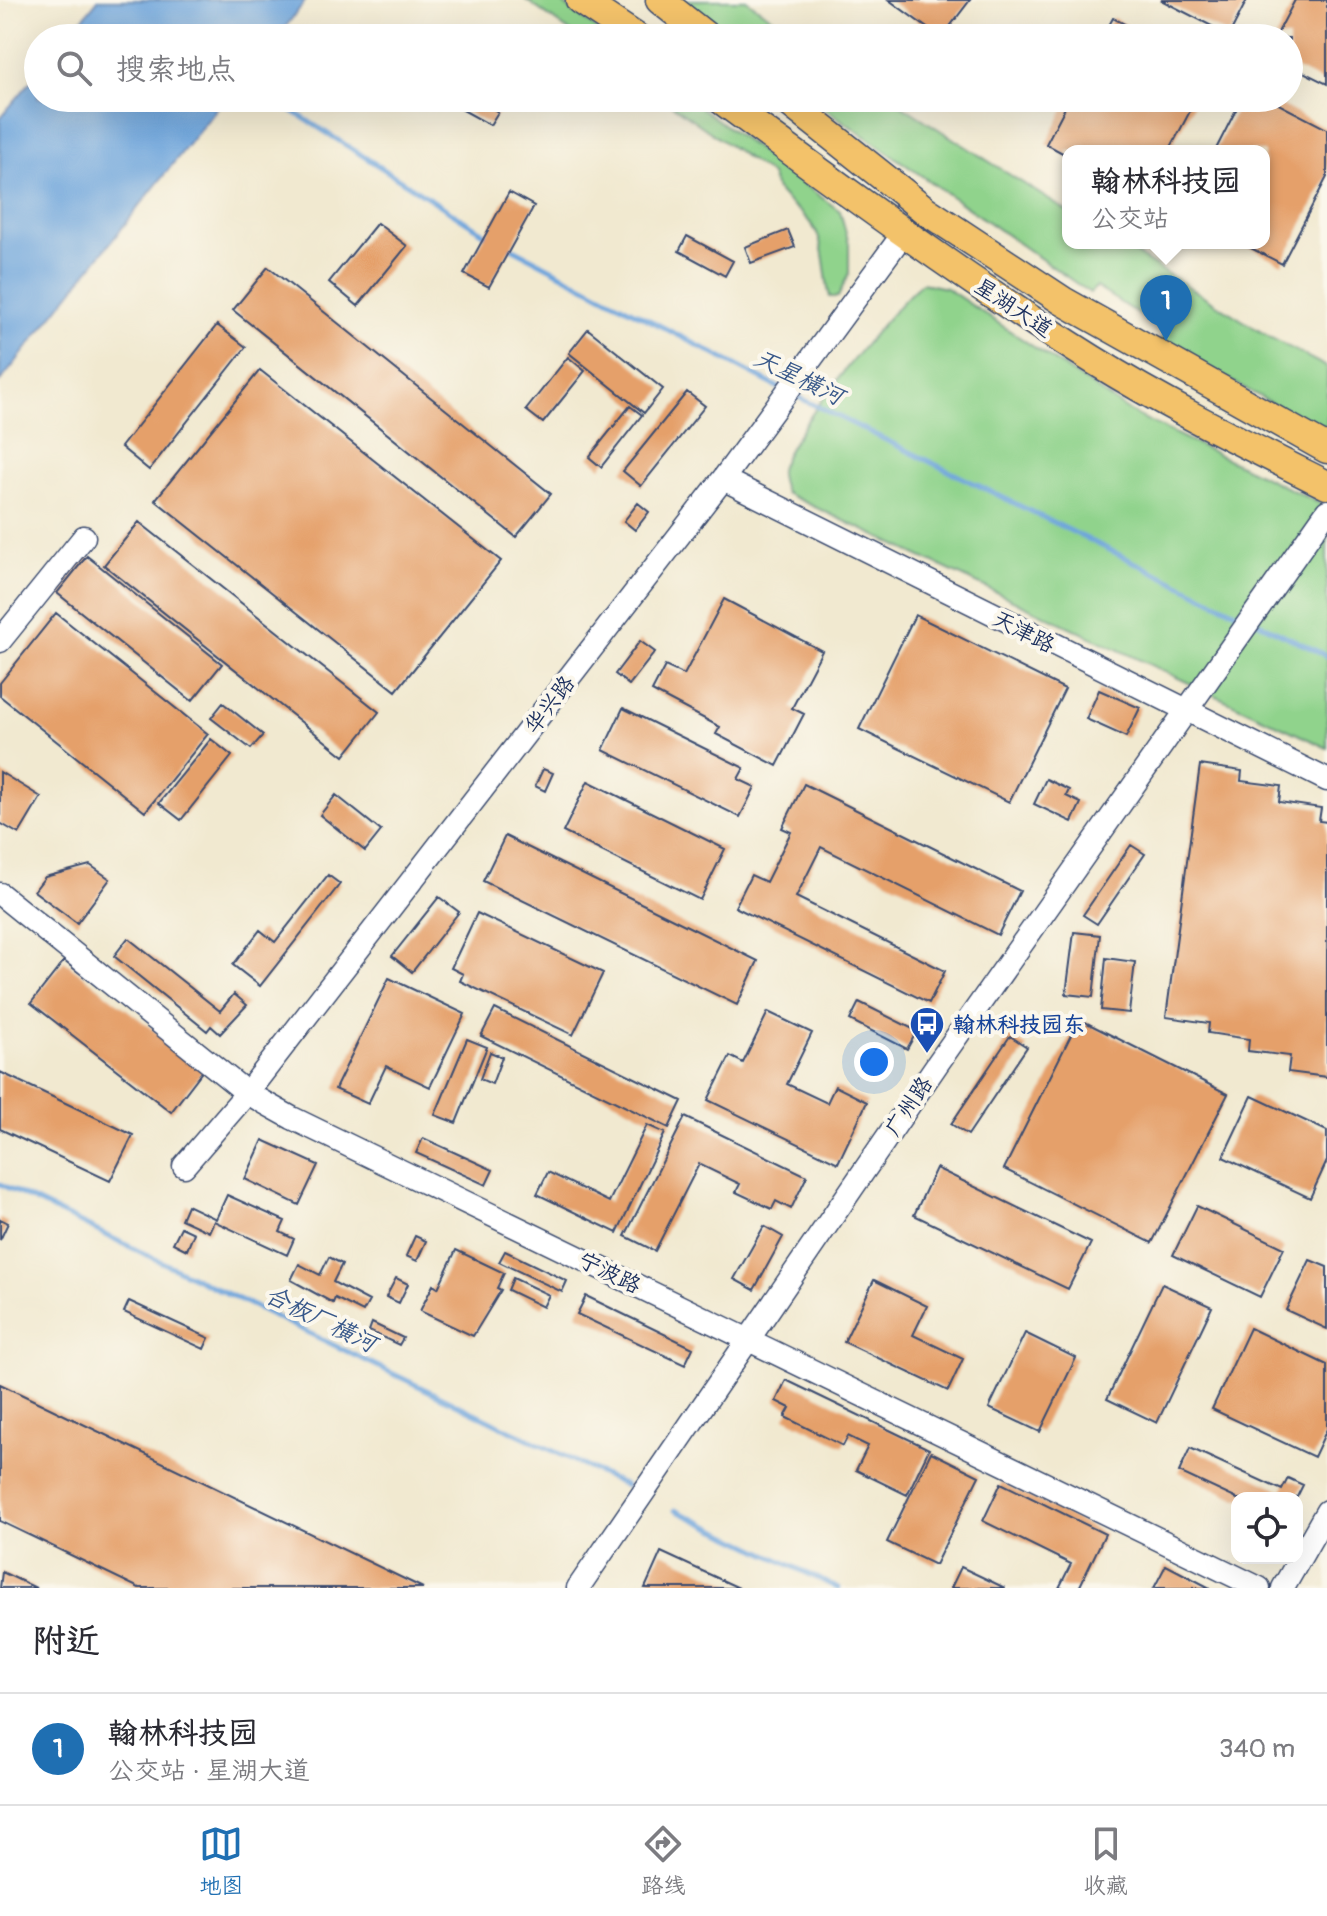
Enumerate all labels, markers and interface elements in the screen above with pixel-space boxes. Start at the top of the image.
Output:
search box [24,24,1303,112]
icon: search [52,46,96,90]
text: 搜索地点 [116,51,236,88]
popup [1062,145,1270,249]
text: 翰林科技园 [1091,163,1241,200]
text: 公交站 [1091,203,1169,235]
street label: 星湖大道 [969,272,1058,344]
pin: 1 [1140,275,1192,341]
water label: 天星横河 [749,343,852,413]
street label: 天津路 [988,604,1059,659]
street label: 华兴路 [518,670,581,739]
bus stop icon: 翰林科技园东 [908,1005,946,1055]
place label: 翰林科技园东 [953,1011,1085,1039]
your location [854,1042,894,1082]
street label: 广州路 [879,1071,939,1142]
street label: 宁波路 [574,1246,645,1300]
water label: 合板厂横河 [260,1280,385,1361]
map controls [1231,1492,1303,1564]
button: locate [1231,1492,1303,1564]
text: 附近 [32,1620,100,1663]
text: 翰林科技园 [108,1715,258,1752]
text: 1 [53,1733,63,1765]
text: 340 m [1219,1733,1295,1765]
text: 公交站 · 星湖大道 [108,1755,310,1787]
tab: 地图 [199,1822,243,1900]
tab: 路线 [641,1822,686,1900]
tab: 收藏 [1084,1822,1128,1900]

